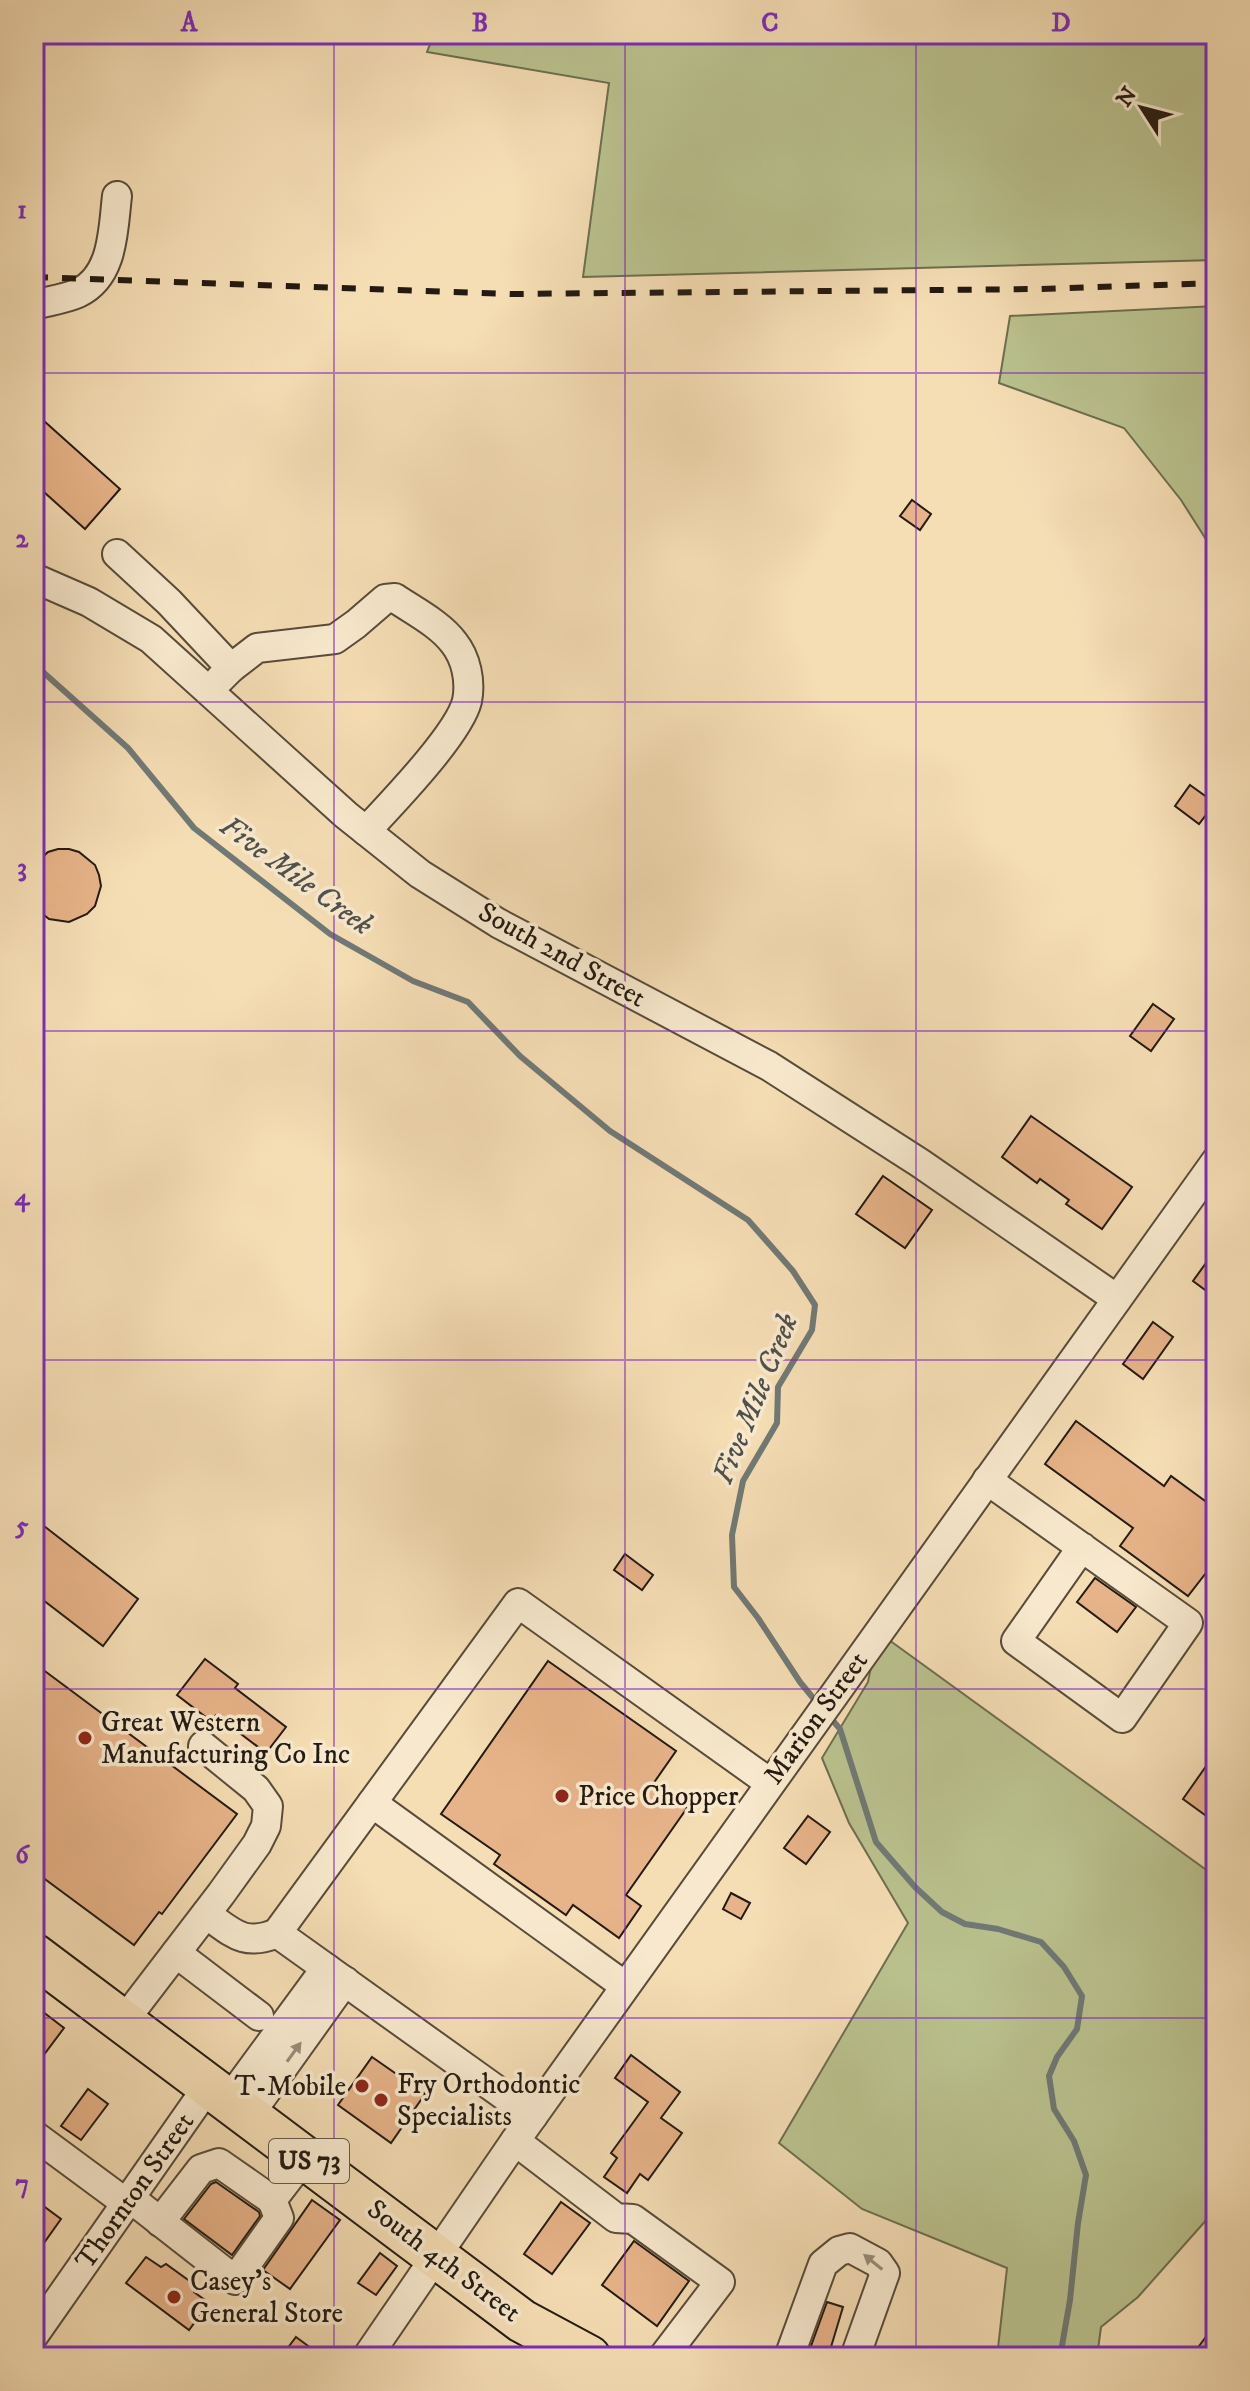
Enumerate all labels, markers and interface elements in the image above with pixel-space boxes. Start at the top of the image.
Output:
text: A [180,7,199,40]
text: B [472,7,488,40]
text: C [761,7,779,40]
text: D [1051,7,1071,40]
north arrow [1102,68,1182,148]
text: N [1111,82,1143,112]
text: 1 [17,194,27,227]
text: 2 [16,523,30,556]
water label: Five Mile Creek [212,808,380,944]
text: 3 [17,852,27,885]
street label: South 2nd Street [472,895,652,1015]
text: 4 [15,1181,31,1214]
water label: Five Mile Creek [705,1308,807,1490]
text: 5 [15,1510,29,1543]
street label: Marion Street [756,1645,876,1791]
place label: Great Western Manufacturing Co Inc [101,1705,350,1772]
marker: Great Western Manufacturing Co Inc [76,1729,94,1747]
place label: Price Chopper [578,1779,739,1814]
marker: Price Chopper [553,1787,571,1805]
text: 6 [15,1839,30,1872]
one-way arrow [286,2041,302,2063]
place label: Fry Orthodontic Specialists [397,2067,580,2134]
place label: T-Mobile [234,2069,346,2104]
marker: T-Mobile [353,2077,371,2095]
marker: Fry Orthodontic Specialists [372,2091,390,2109]
street label: Thornton Street [68,2106,202,2276]
road number: US 73 [269,2139,349,2183]
text: 7 [15,2168,29,2201]
street label: South 4th Street [360,2192,528,2330]
one-way arrow [863,2254,883,2271]
place label: Casey's General Store [190,2264,343,2331]
marker: Casey's General Store [165,2288,183,2306]

